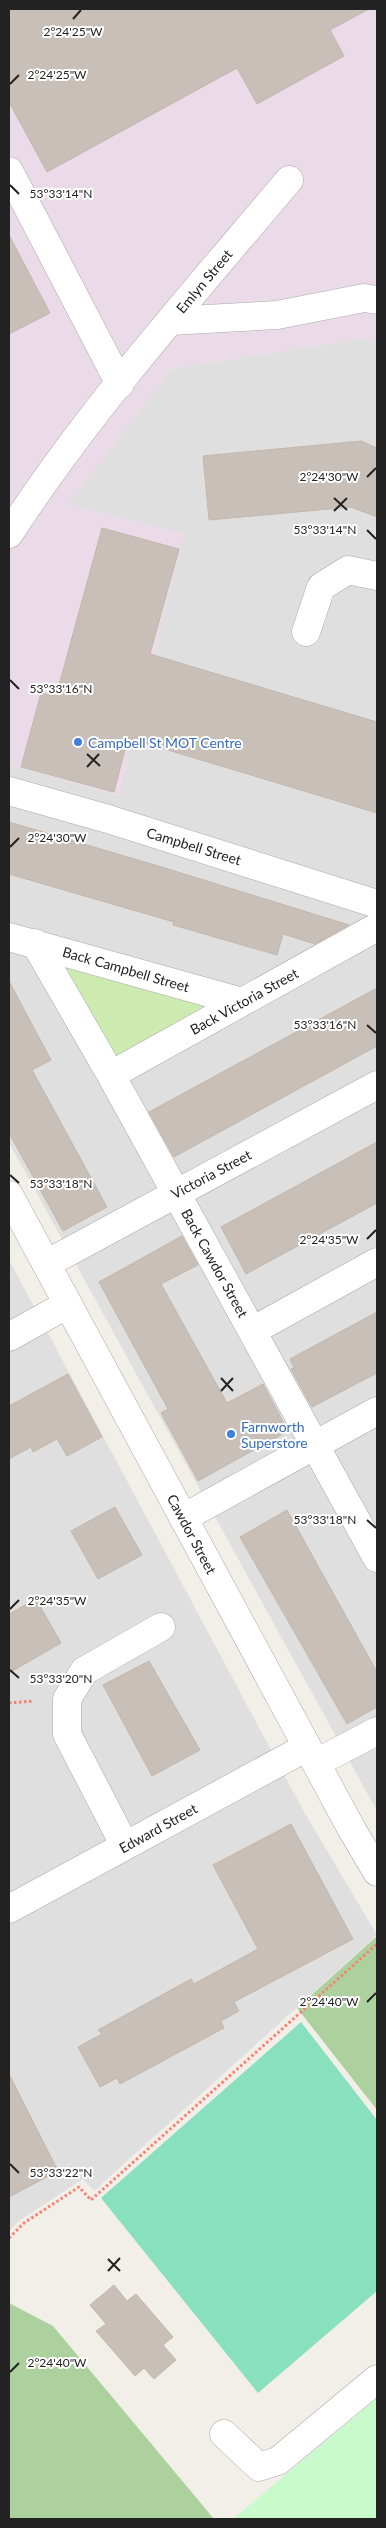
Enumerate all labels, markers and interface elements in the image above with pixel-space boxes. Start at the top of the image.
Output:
text: 2°24'25"W [43,24,103,39]
text: 2°24'25"W [27,67,87,82]
text: 53°33'14"N [30,186,92,201]
street label: Emlyn Street [172,246,236,316]
text: 2°24'30"W [299,469,359,484]
text: 53°33'14"N [294,522,356,537]
text: 53°33'16"N [30,681,92,696]
place label: Campbell St MOT Centre [88,734,242,751]
marker: Campbell St MOT Centre [72,736,84,748]
street label: Campbell Street [145,824,243,868]
text: 2°24'30"W [27,830,87,845]
street label: Back Campbell Street [61,943,191,995]
street label: Back Victoria Street [187,964,301,1038]
text: 53°33'16"N [294,1017,356,1032]
street label: Victoria Street [168,1146,254,1202]
text: 53°33'18"N [30,1176,92,1191]
street label: Back Cawdor Street [178,1206,252,1320]
text: 2°24'35"W [299,1232,359,1247]
place label: Farnworth Superstore [241,1418,308,1451]
marker: Farnworth Superstore [225,1428,237,1440]
street label: Cawdor Street [164,1491,220,1577]
text: 53°33'18"N [294,1512,356,1527]
text: 2°24'35"W [27,1593,87,1608]
text: 53°33'20"N [30,1671,92,1686]
street label: Edward Street [116,1800,200,1856]
text: 2°24'40"W [299,1994,359,2009]
text: 53°33'22"N [30,2165,92,2180]
text: 2°24'40"W [27,2355,87,2370]

